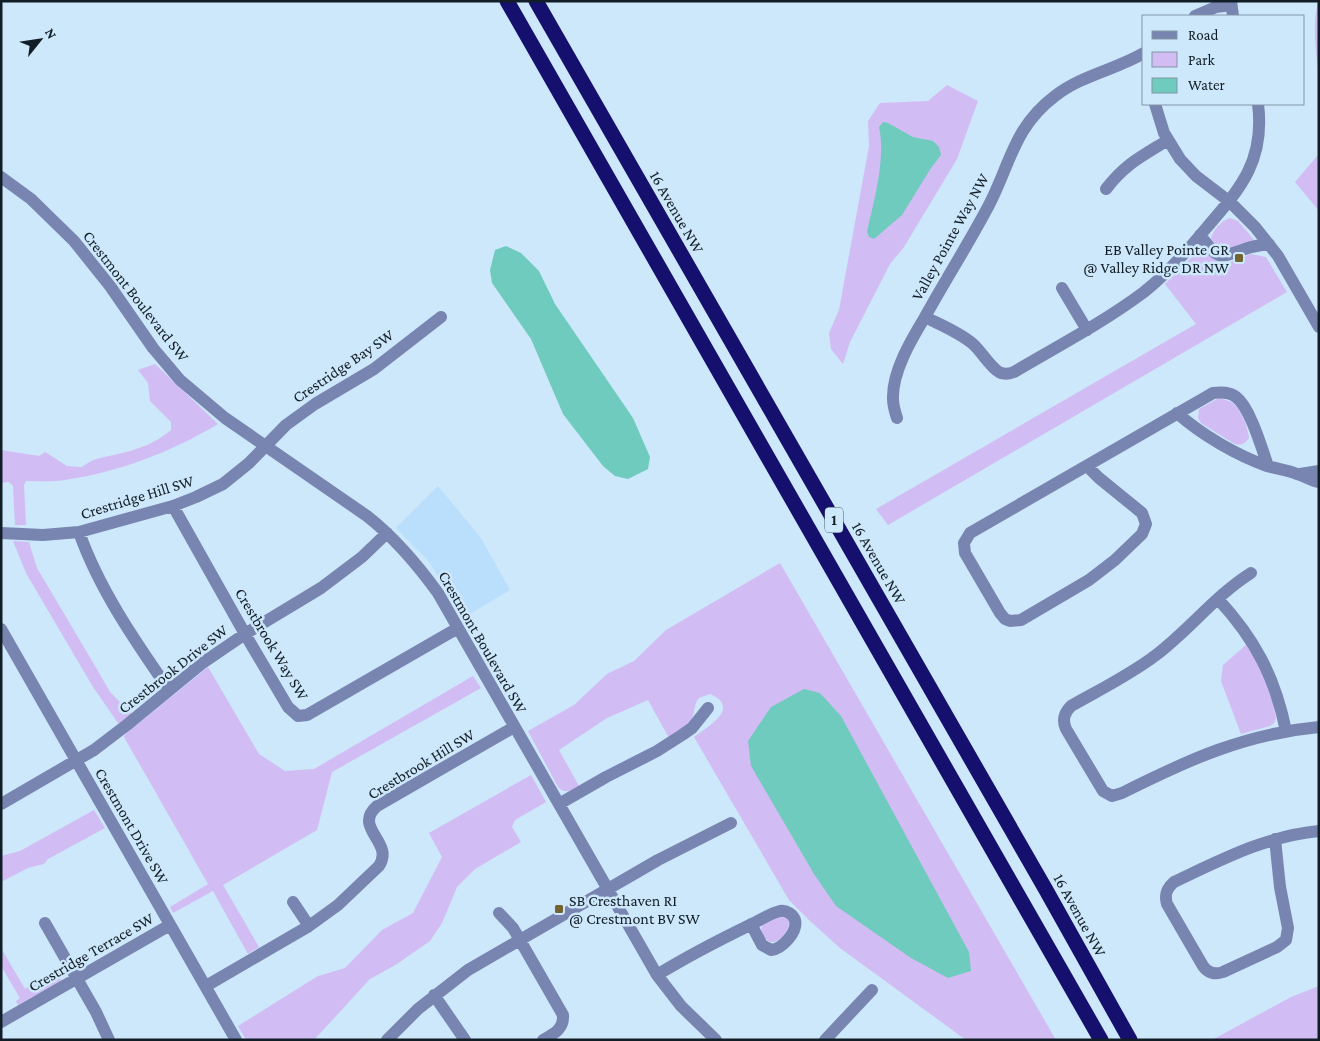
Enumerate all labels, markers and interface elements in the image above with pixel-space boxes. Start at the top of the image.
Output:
north arrow [15,15,65,65]
legend [1142,15,1305,105]
text: N [42,25,61,42]
text: Road [1188,27,1219,43]
text: Park [1188,52,1215,68]
text: Water [1188,77,1225,93]
street label: 16 Avenue NW [647,168,707,256]
street label: Valley Pointe Way NW [908,170,993,304]
street label: Crestmont Boulevard SW [80,227,192,365]
place label: EB Valley Pointe GR @ Valley Ridge DR NW [1083,241,1229,277]
marker: EB Valley Pointe GR @ Valley Ridge DR NW [1233,252,1245,264]
street label: Crestridge Bay SW [289,326,397,407]
street label: Crestridge Hill SW [78,472,196,523]
road number: 1 [825,508,843,532]
street label: 16 Avenue NW [849,519,909,607]
street label: Crestmont Boulevard SW [435,568,531,716]
street label: Crestbrook Way SW [231,585,312,704]
street label: Crestbrook Drive SW [115,621,231,717]
street label: Crestbrook Hill SW [365,725,478,803]
street label: Crestmont Drive SW [92,765,172,887]
street label: 16 Avenue NW [1050,871,1110,960]
place label: SB Cresthaven RI @ Crestmont BV SW [569,892,700,928]
marker: SB Cresthaven RI @ Crestmont BV SW [553,903,565,915]
street label: Crestridge Terrace SW [25,909,157,996]

